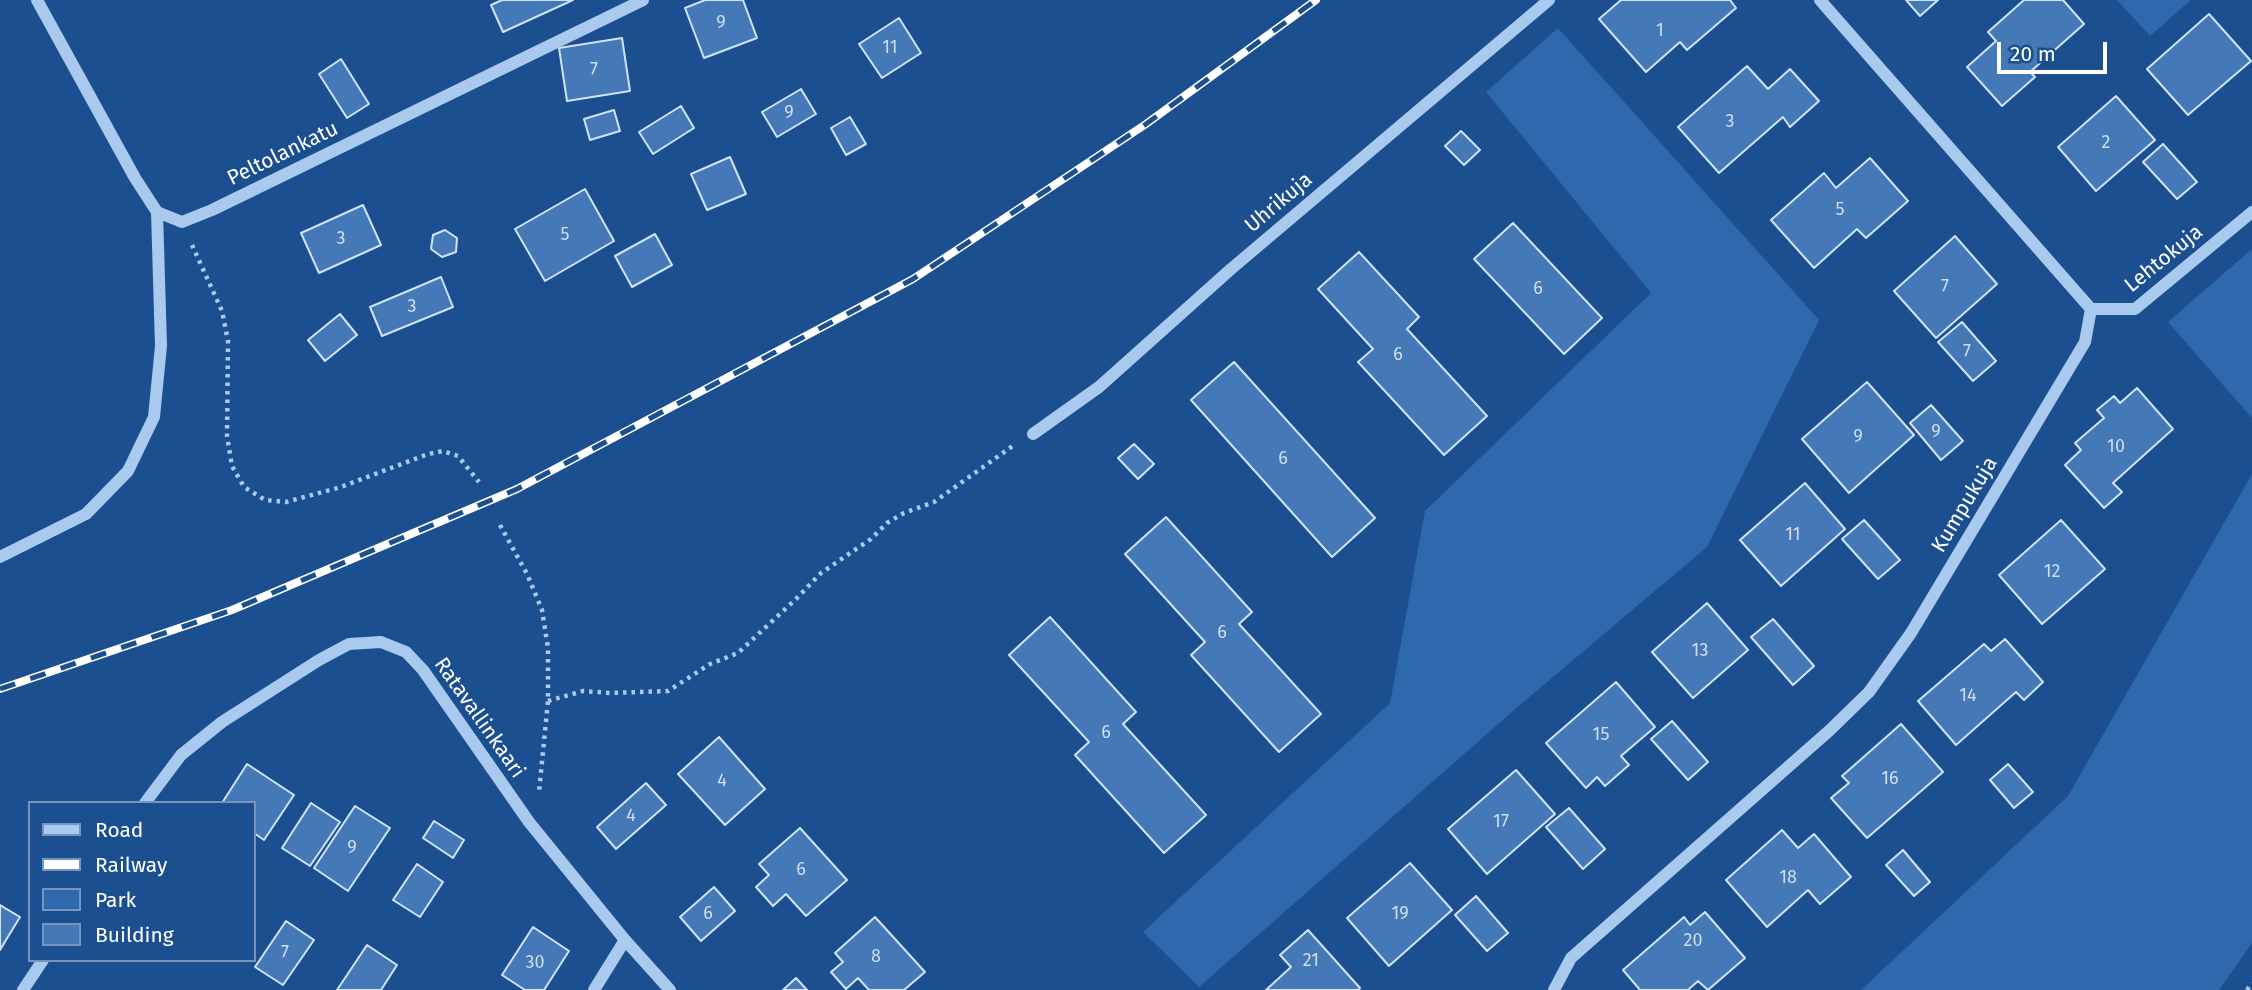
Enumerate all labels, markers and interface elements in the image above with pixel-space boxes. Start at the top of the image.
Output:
house number: 9 [716,12,726,34]
house number: 1 [1656,20,1664,42]
scale bar [2000,28,2110,72]
house number: 11 [882,37,898,59]
text: 20 m [2010,41,2056,67]
house number: 7 [590,59,598,81]
house number: 9 [784,102,794,124]
house number: 3 [1726,111,1734,133]
street label: Peltolankatu [223,116,343,192]
house number: 2 [2102,132,2110,154]
street label: Uhrikuja [1240,168,1318,238]
house number: 5 [1835,199,1845,221]
street label: Lehtokuja [2120,220,2208,298]
house number: 5 [560,224,570,246]
house number: 3 [337,228,345,250]
house number: 7 [1941,276,1949,298]
house number: 6 [1533,278,1543,300]
house number: 3 [408,296,416,318]
house number: 7 [1963,341,1971,363]
house number: 6 [1393,344,1403,366]
house number: 9 [1931,421,1941,443]
house number: 9 [1853,426,1863,448]
house number: 10 [2107,436,2125,458]
house number: 6 [1278,448,1288,470]
street label: Kumpukuja [1927,453,2003,557]
house number: 11 [1785,524,1801,546]
house number: 12 [2044,561,2060,583]
house number: 6 [1217,622,1227,644]
house number: 13 [1692,640,1708,662]
street label: Ratavallinkaari [428,653,530,783]
house number: 14 [1959,685,1977,707]
house number: 6 [1101,722,1111,744]
house number: 15 [1593,724,1609,746]
house number: 16 [1881,768,1899,790]
house number: 4 [717,770,727,792]
legend [28,801,256,962]
house number: 4 [626,805,636,827]
house number: 17 [1493,811,1509,833]
text: Road [95,817,143,843]
house number: 9 [347,837,357,859]
text: Railway [95,852,167,878]
house number: 6 [796,859,806,881]
house number: 18 [1779,867,1797,889]
text: Park [95,887,136,913]
house number: 6 [703,903,713,925]
house number: 19 [1391,903,1409,925]
text: Building [95,922,174,948]
house number: 20 [1684,930,1702,952]
house number: 7 [281,942,289,964]
house number: 8 [871,946,881,968]
house number: 21 [1303,950,1319,972]
house number: 30 [525,952,545,974]

